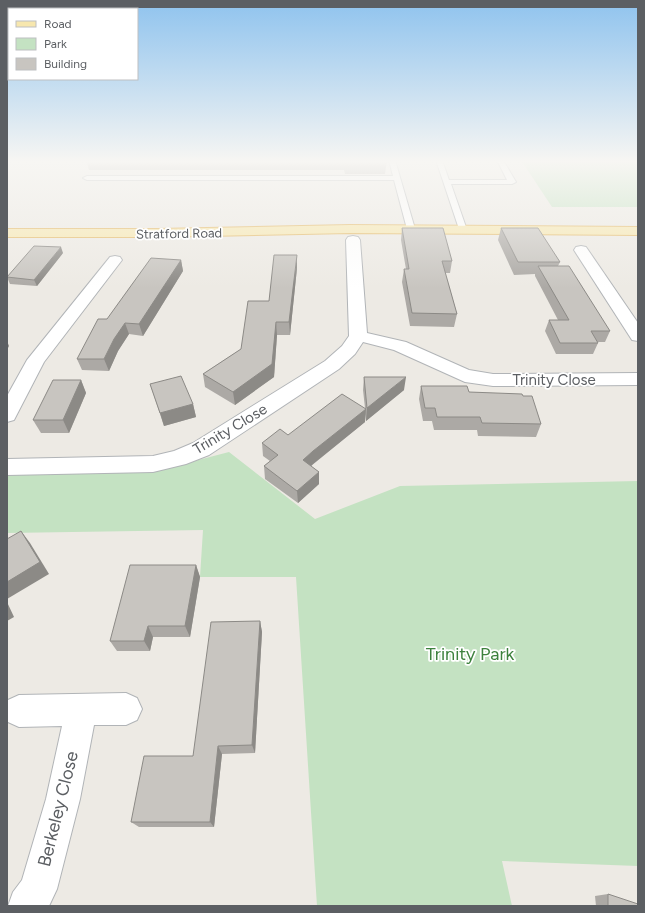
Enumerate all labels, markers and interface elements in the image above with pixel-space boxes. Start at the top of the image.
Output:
legend [8,8,138,80]
text: Road [44,17,72,31]
text: Park [44,37,67,51]
text: Building [44,57,87,71]
street label: Stratford Road [136,225,222,242]
street label: Trinity Close [512,371,596,389]
street label: Trinity Close [190,400,270,458]
park label: Trinity Park [426,643,515,665]
street label: Berkeley Close [33,749,83,869]

